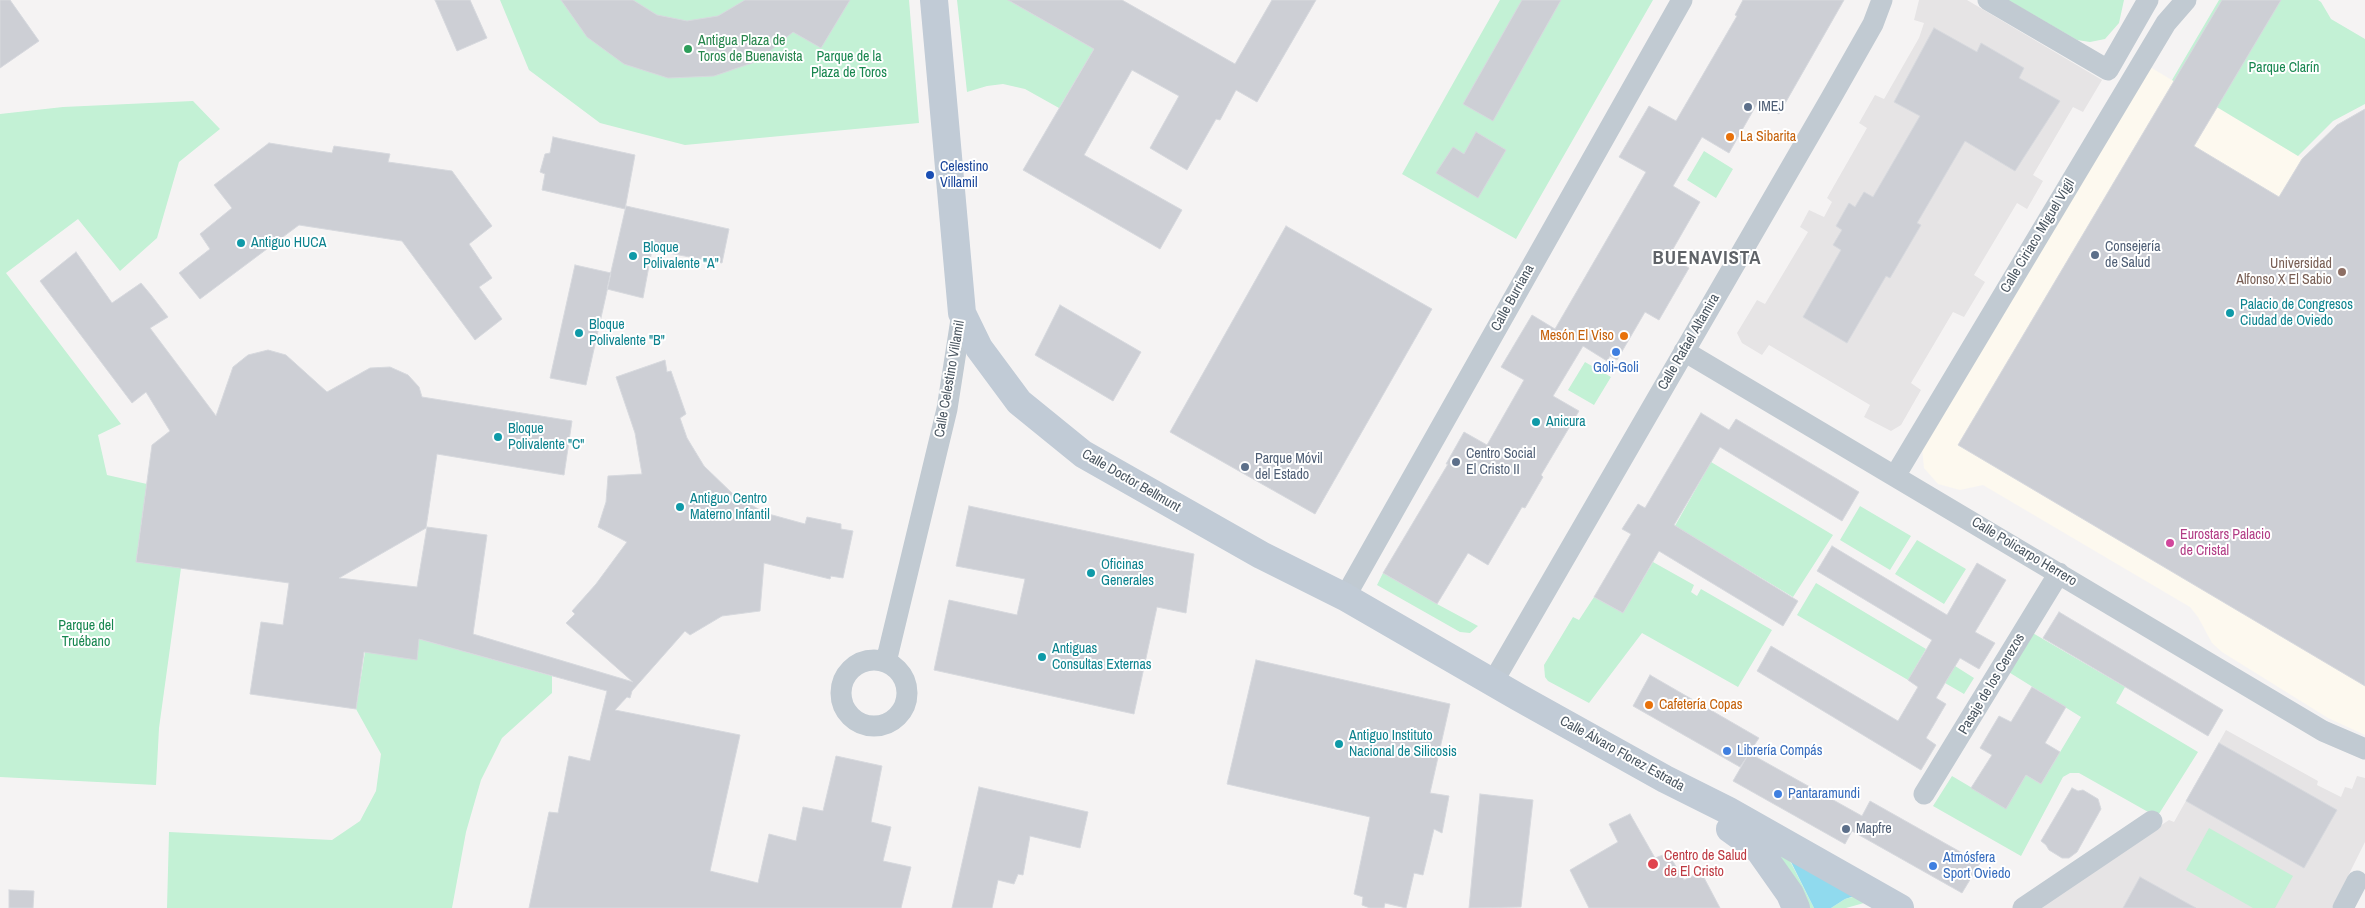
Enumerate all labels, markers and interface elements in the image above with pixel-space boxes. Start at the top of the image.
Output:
place label: Antigua Plaza de Toros de Buenavista [698,33,803,65]
marker: Antigua Plaza de Toros de Buenavista [682,43,694,55]
park label: Parque de la Plaza de Toros [811,49,887,82]
park label: Parque Clarín [2249,60,2319,76]
place label: IMEJ [1758,99,1784,115]
marker: IMEJ [1742,101,1754,113]
place label: La Sibarita [1740,129,1796,145]
marker: La Sibarita [1724,131,1736,143]
place label: Celestino Villamil [940,159,988,192]
marker: Celestino Villamil [924,169,936,181]
street label: Calle Ciriaco Miguel Vigil [1997,176,2079,296]
place label: Antiguo HUCA [251,235,326,251]
marker: Antiguo HUCA [235,237,247,249]
place label: Consejería de Salud [2105,239,2161,272]
place label: Bloque Polivalente "A" [643,240,719,272]
district label: BUENAVISTA [1651,248,1763,270]
marker: Consejería de Salud [2089,249,2101,261]
marker: Bloque Polivalente "A" [627,250,639,262]
place label: Universidad Alfonso X El Sabio [2236,256,2332,288]
street label: Calle Burriana [1488,262,1538,334]
marker: Universidad Alfonso X El Sabio [2336,266,2348,278]
street label: Calle Rafael Altamira [1655,291,1723,393]
place label: Palacio de Congresos Ciudad de Oviedo [2240,297,2353,330]
marker: Palacio de Congresos Ciudad de Oviedo [2224,307,2236,319]
place label: Bloque Polivalente "B" [589,317,665,350]
street label: Calle Celestino Villamil [931,319,969,439]
marker: Bloque Polivalente "B" [573,327,585,339]
place label: Mesón El Viso [1540,328,1614,344]
marker: Mesón El Viso [1618,330,1630,342]
marker: Goli-Goli [1610,346,1622,358]
place label: Goli-Goli [1593,360,1639,376]
place label: Anicura [1546,414,1586,430]
marker: Anicura [1530,416,1542,428]
place label: Bloque Polivalente "C" [508,421,584,454]
marker: Bloque Polivalente "C" [492,431,504,443]
street label: Calle Doctor Bellmunt [1079,446,1183,516]
place label: Centro Social El Cristo II [1466,446,1536,478]
place label: Parque Móvil del Estado [1255,451,1323,484]
marker: Centro Social El Cristo II [1450,456,1462,468]
marker: Parque Móvil del Estado [1239,461,1251,473]
place label: Antiguo Centro Materno Infantil [690,491,770,524]
marker: Antiguo Centro Materno Infantil [674,501,686,513]
street label: Calle Policarpo Herrero [1968,514,2080,590]
place label: Eurostars Palacio de Cristal [2180,527,2271,560]
marker: Eurostars Palacio de Cristal [2164,537,2176,549]
place label: Oficinas Generales [1101,557,1154,590]
marker: Oficinas Generales [1085,567,1097,579]
park label: Parque del Truébano [58,618,114,650]
street label: Pasaje de los Cerezos [1955,630,2029,738]
place label: Antiguas Consultas Externas [1052,641,1152,674]
marker: Antiguas Consultas Externas [1036,651,1048,663]
place label: Cafetería Copas [1659,697,1743,713]
marker: Cafetería Copas [1643,699,1655,711]
street label: Calle Álvaro Florez Estrada [1557,713,1687,795]
place label: Antiguo Instituto Nacional de Silicosis [1349,728,1457,760]
marker: Antiguo Instituto Nacional de Silicosis [1333,738,1345,750]
place label: Librería Compás [1737,743,1822,759]
marker: Librería Compás [1721,745,1733,757]
place label: Pantaramundi [1788,786,1860,802]
marker: Pantaramundi [1772,788,1784,800]
place label: Mapfre [1856,821,1892,837]
marker: Mapfre [1840,823,1852,835]
place label: Centro de Salud de El Cristo [1664,848,1747,880]
place label: Atmósfera Sport Oviedo [1943,850,2011,882]
marker: Centro de Salud de El Cristo [1646,857,1660,871]
marker: Atmósfera Sport Oviedo [1927,860,1939,872]

